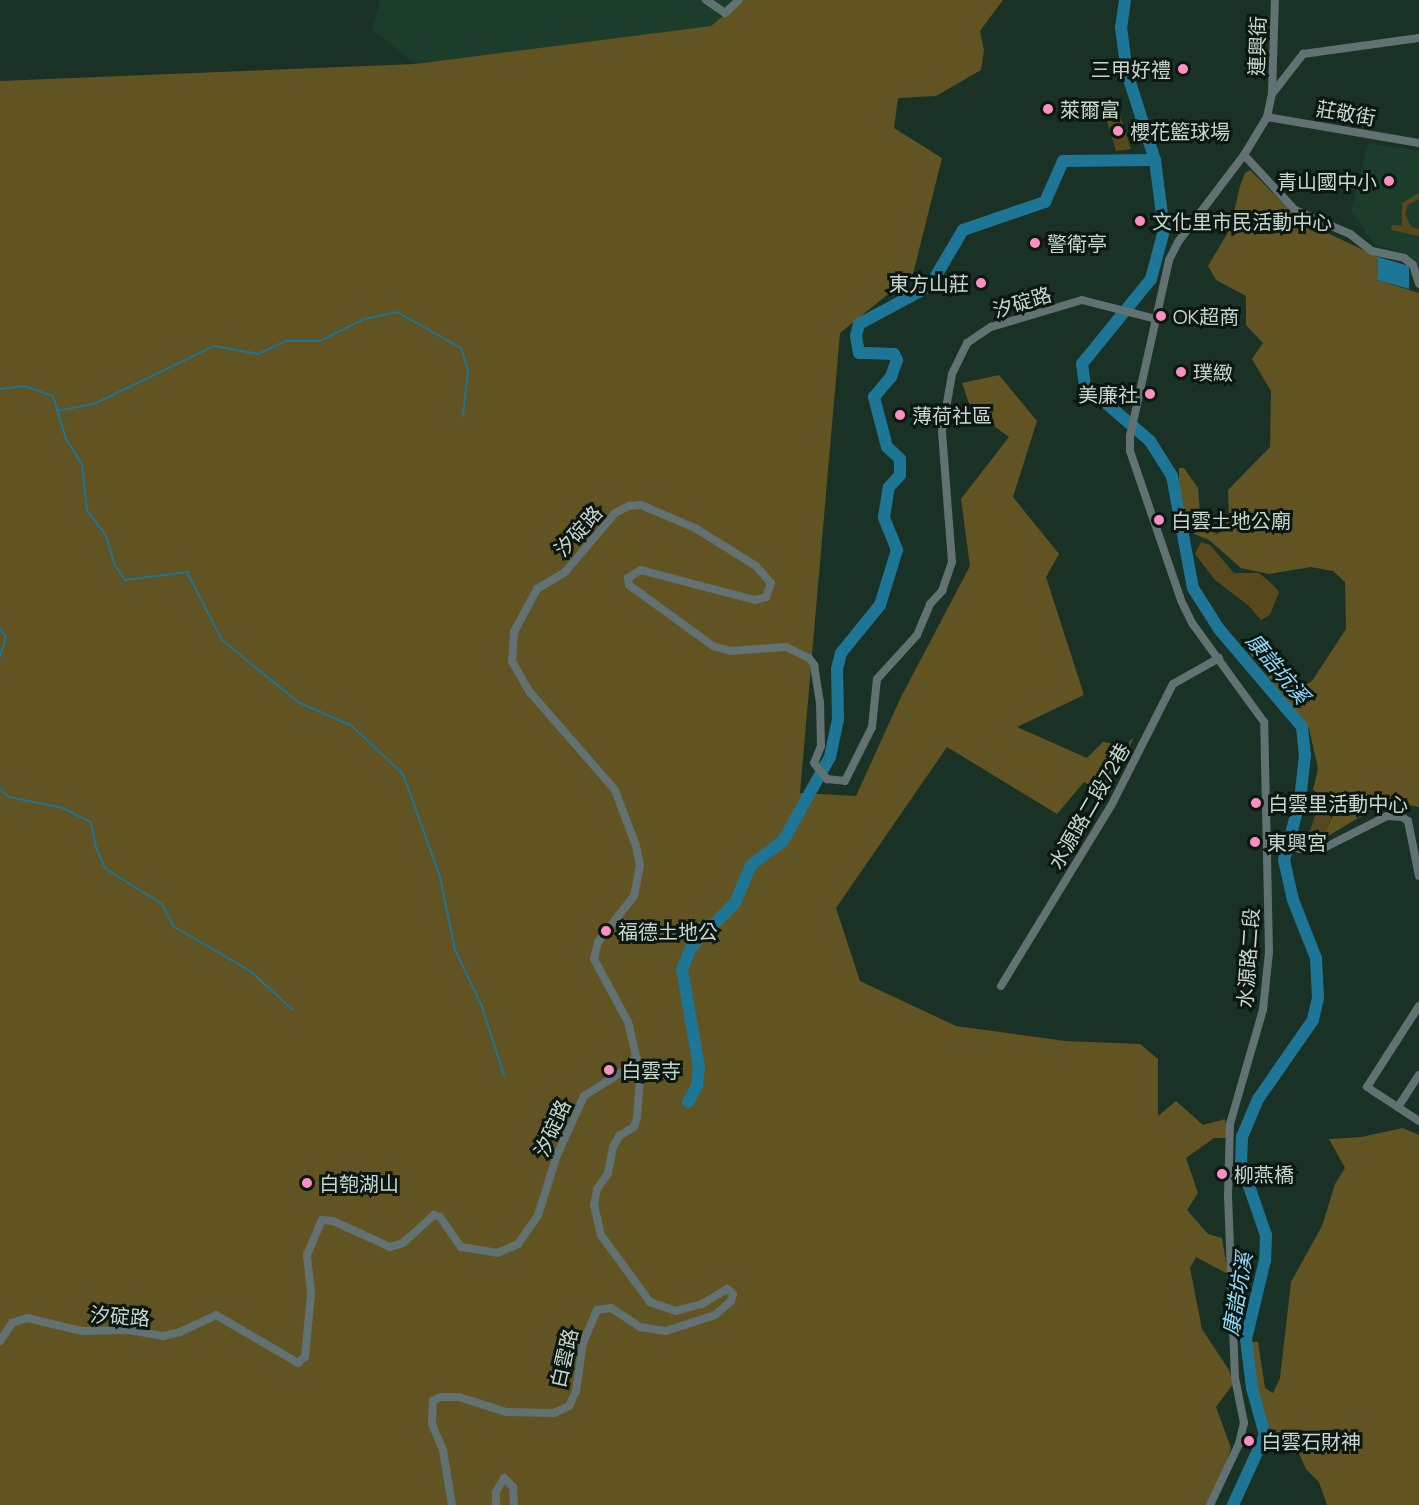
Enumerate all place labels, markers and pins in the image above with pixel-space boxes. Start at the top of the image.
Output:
place label: 三甲好禮 [1091,57,1171,81]
marker: 三甲好禮 [1176,62,1190,76]
place label: 萊爾富 [1060,97,1120,121]
marker: 萊爾富 [1041,102,1055,116]
place label: 櫻花籃球場 [1130,119,1230,143]
marker: 櫻花籃球場 [1111,124,1125,138]
place label: 青山國中小 [1277,169,1377,193]
marker: 青山國中小 [1382,174,1396,188]
place label: 文化里市民活動中心 [1152,209,1332,233]
marker: 文化里市民活動中心 [1133,214,1147,228]
place label: 警衛亭 [1047,231,1107,255]
marker: 警衛亭 [1028,236,1042,250]
place label: 東方山莊 [889,271,969,295]
marker: 東方山莊 [974,276,988,290]
place label: OK超商 [1173,304,1239,328]
marker: OK超商 [1154,309,1168,323]
place label: 璞緻 [1193,360,1233,384]
marker: 璞緻 [1174,365,1188,379]
place label: 美廉社 [1078,382,1138,406]
marker: 美廉社 [1143,387,1157,401]
place label: 薄荷社區 [912,403,992,427]
marker: 薄荷社區 [893,408,907,422]
place label: 白雲土地公廟 [1171,508,1291,532]
marker: 白雲土地公廟 [1152,513,1166,527]
place label: 白雲里活動中心 [1268,791,1408,815]
marker: 白雲里活動中心 [1249,796,1263,810]
place label: 東興宮 [1267,830,1327,854]
marker: 東興宮 [1248,835,1262,849]
place label: 福德土地公 [618,919,718,943]
marker: 福德土地公 [599,924,613,938]
place label: 白雲寺 [621,1058,681,1082]
marker: 白雲寺 [602,1063,616,1077]
place label: 柳燕橋 [1234,1162,1294,1186]
marker: 柳燕橋 [1215,1167,1229,1181]
place label: 白匏湖山 [319,1171,399,1195]
marker: 白匏湖山 [300,1176,314,1190]
place label: 白雲石財神 [1261,1429,1361,1453]
marker: 白雲石財神 [1242,1434,1256,1448]

